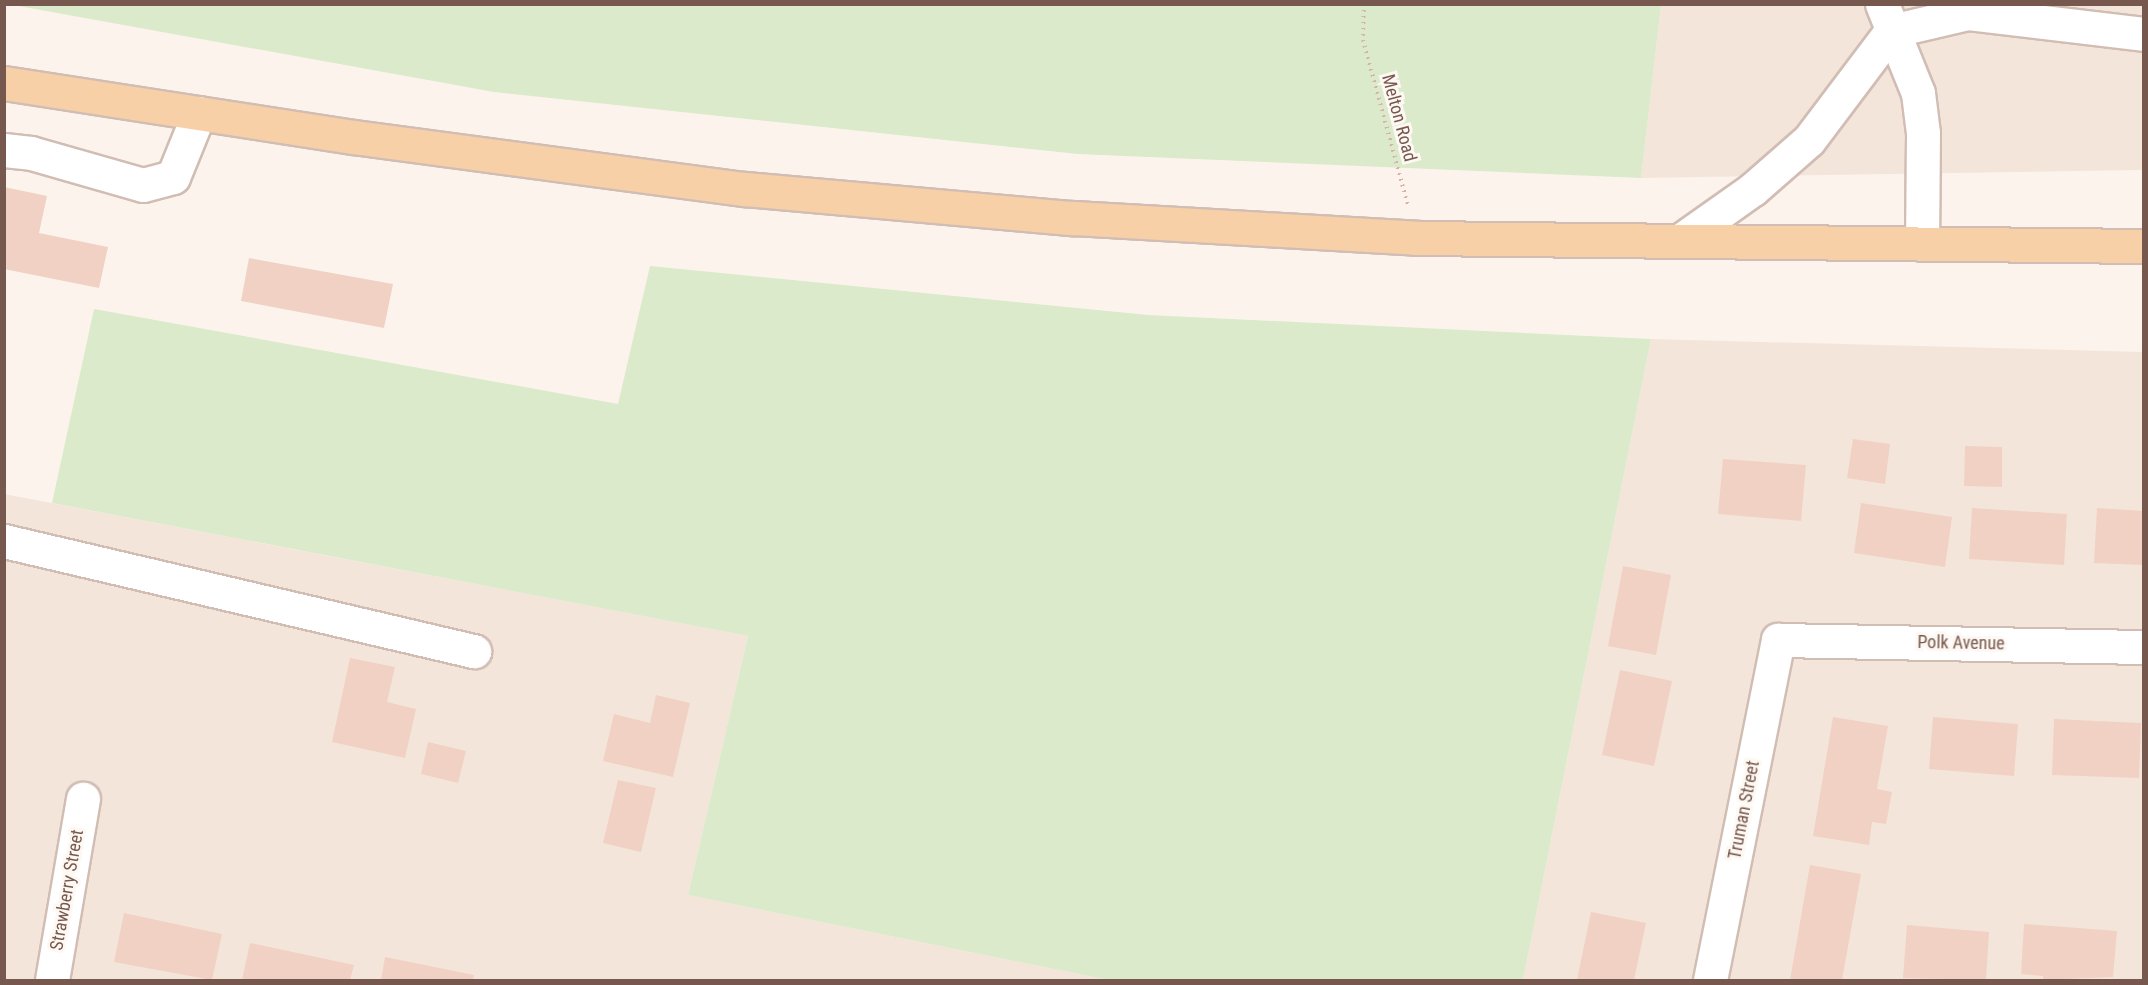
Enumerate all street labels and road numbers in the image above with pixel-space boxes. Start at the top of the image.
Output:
street label: Melton Road [1377,72,1421,164]
street label: Polk Avenue [1917,631,2005,655]
street label: Truman Street [1724,759,1764,861]
street label: Strawberry Street [46,828,88,952]

